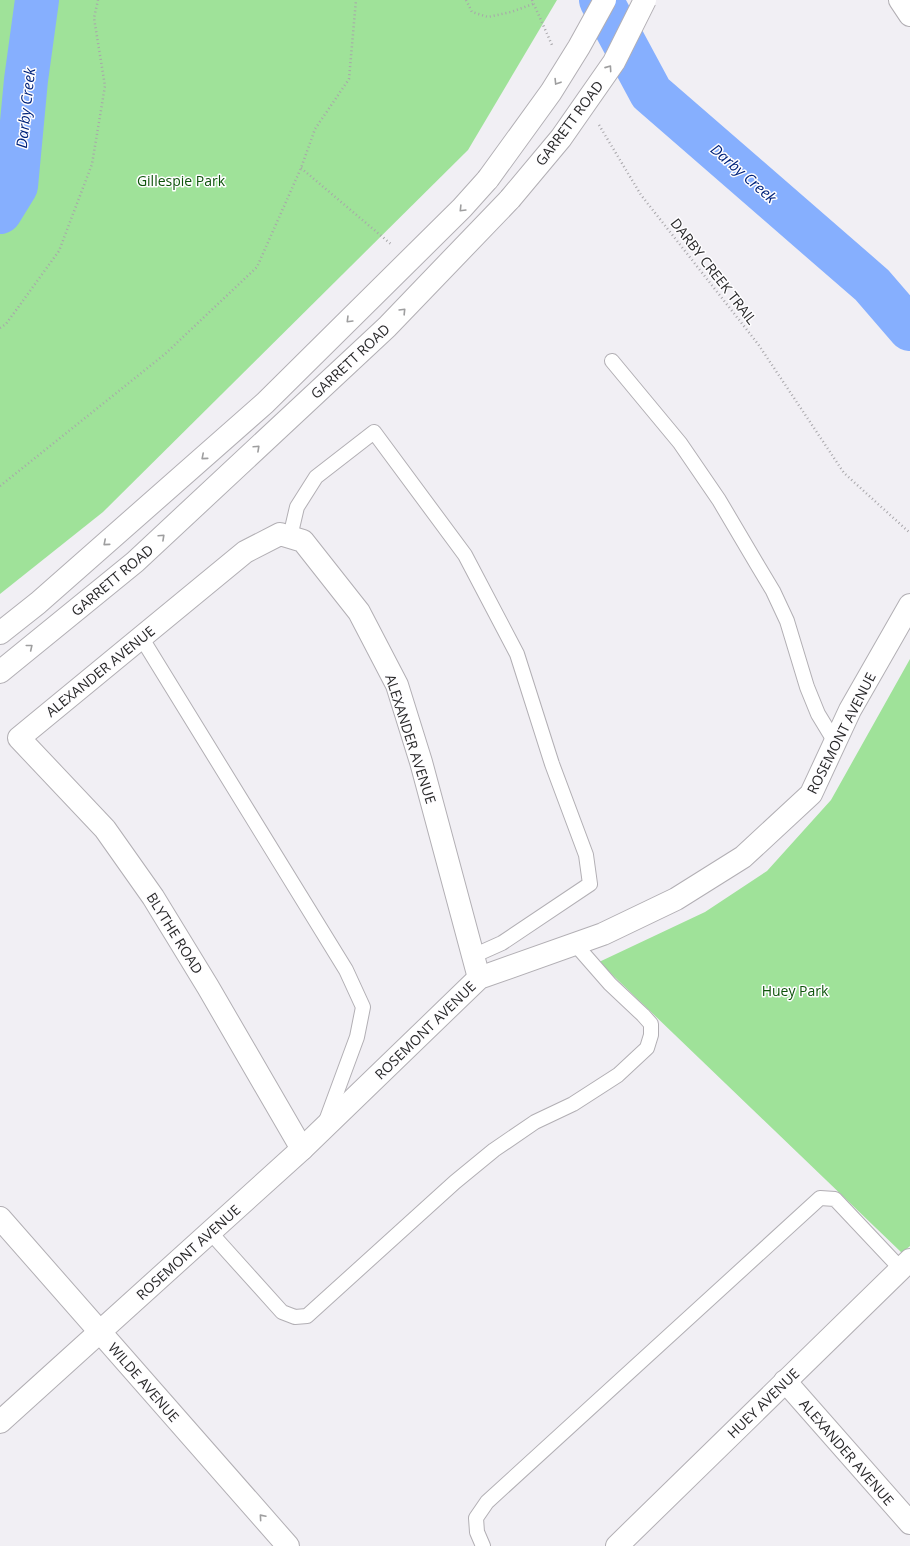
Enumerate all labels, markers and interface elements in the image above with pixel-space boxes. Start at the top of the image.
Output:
one-way arrow [604,65,612,72]
water label: Darby Creek [11,66,39,149]
street label: GARRETT ROAD [531,77,607,169]
one-way arrow [555,78,562,85]
water label: Darby Creek [707,139,782,208]
park label: Gillespie Park [137,171,226,190]
one-way arrow [459,204,466,211]
street label: DARBY CREEK TRAIL [667,214,761,328]
one-way arrow [398,308,406,316]
one-way arrow [346,315,354,323]
street label: GARRETT ROAD [306,319,394,403]
one-way arrow [252,445,260,452]
one-way arrow [201,452,209,459]
one-way arrow [157,534,165,541]
one-way arrow [104,538,111,545]
street label: GARRETT ROAD [67,540,157,620]
street label: ALEXANDER AVENUE [42,621,158,721]
one-way arrow [26,645,33,652]
street label: ROSEMONT AVENUE [802,669,880,797]
street label: ALEXANDER AVENUE [381,672,441,806]
street label: BLYTHE ROAD [143,889,207,977]
street label: ROSEMONT AVENUE [370,977,480,1083]
park label: Huey Park [762,981,829,1000]
street label: ROSEMONT AVENUE [132,1200,244,1304]
street label: WILDE AVENUE [104,1338,184,1426]
street label: HUEY AVENUE [723,1364,803,1442]
street label: ALEXANDER AVENUE [796,1395,898,1509]
one-way arrow [260,1514,267,1521]

